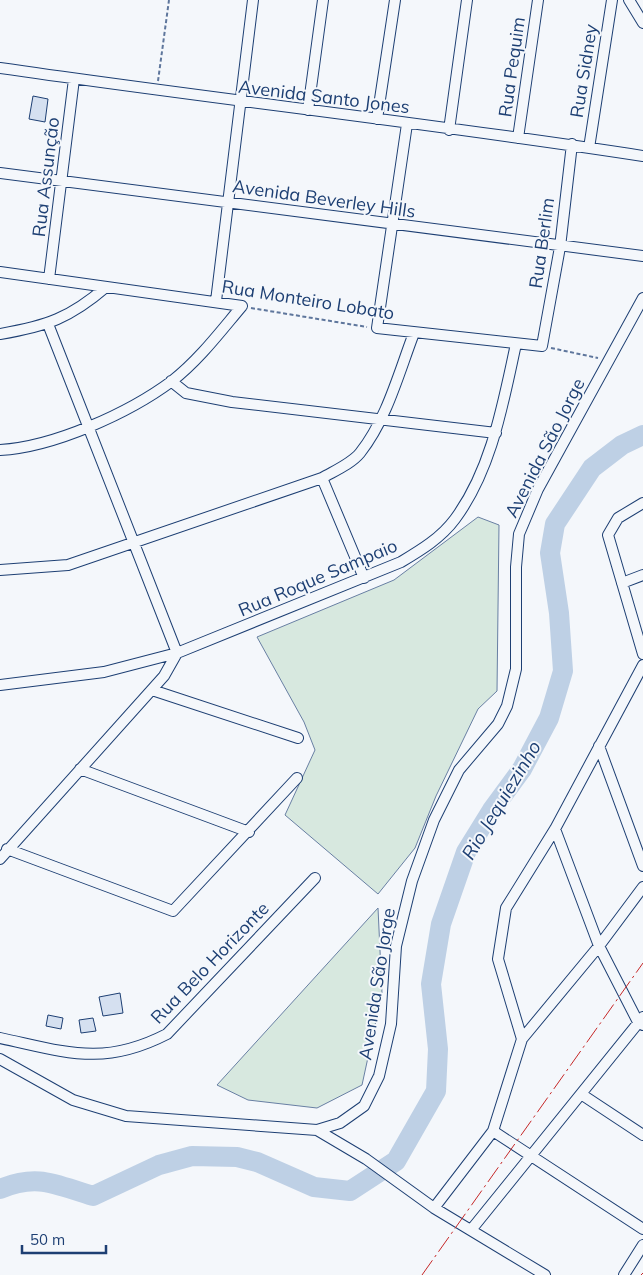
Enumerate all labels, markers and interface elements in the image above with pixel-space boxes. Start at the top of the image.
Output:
street label: Rua Pequim [493,15,530,118]
street label: Rua Sidney [565,22,602,119]
street label: Avenida Santo Jones [237,75,411,118]
street label: Rua Assunção [27,116,64,238]
street label: Avenida Beverley Hills [231,174,417,223]
street label: Rua Berlim [524,196,559,290]
street label: Rua Monteiro Lobato [220,275,396,325]
street label: Avenida São Jorge [499,374,590,521]
street label: Rua Roque Sampaio [235,534,401,621]
water label: Rio Jequiezinho [456,736,546,864]
street label: Rua Belo Horizonte [146,897,274,1028]
street label: Avenida São Jorge [353,906,400,1061]
scale bar [22,1222,106,1254]
text: 50 m [30,1230,65,1249]

